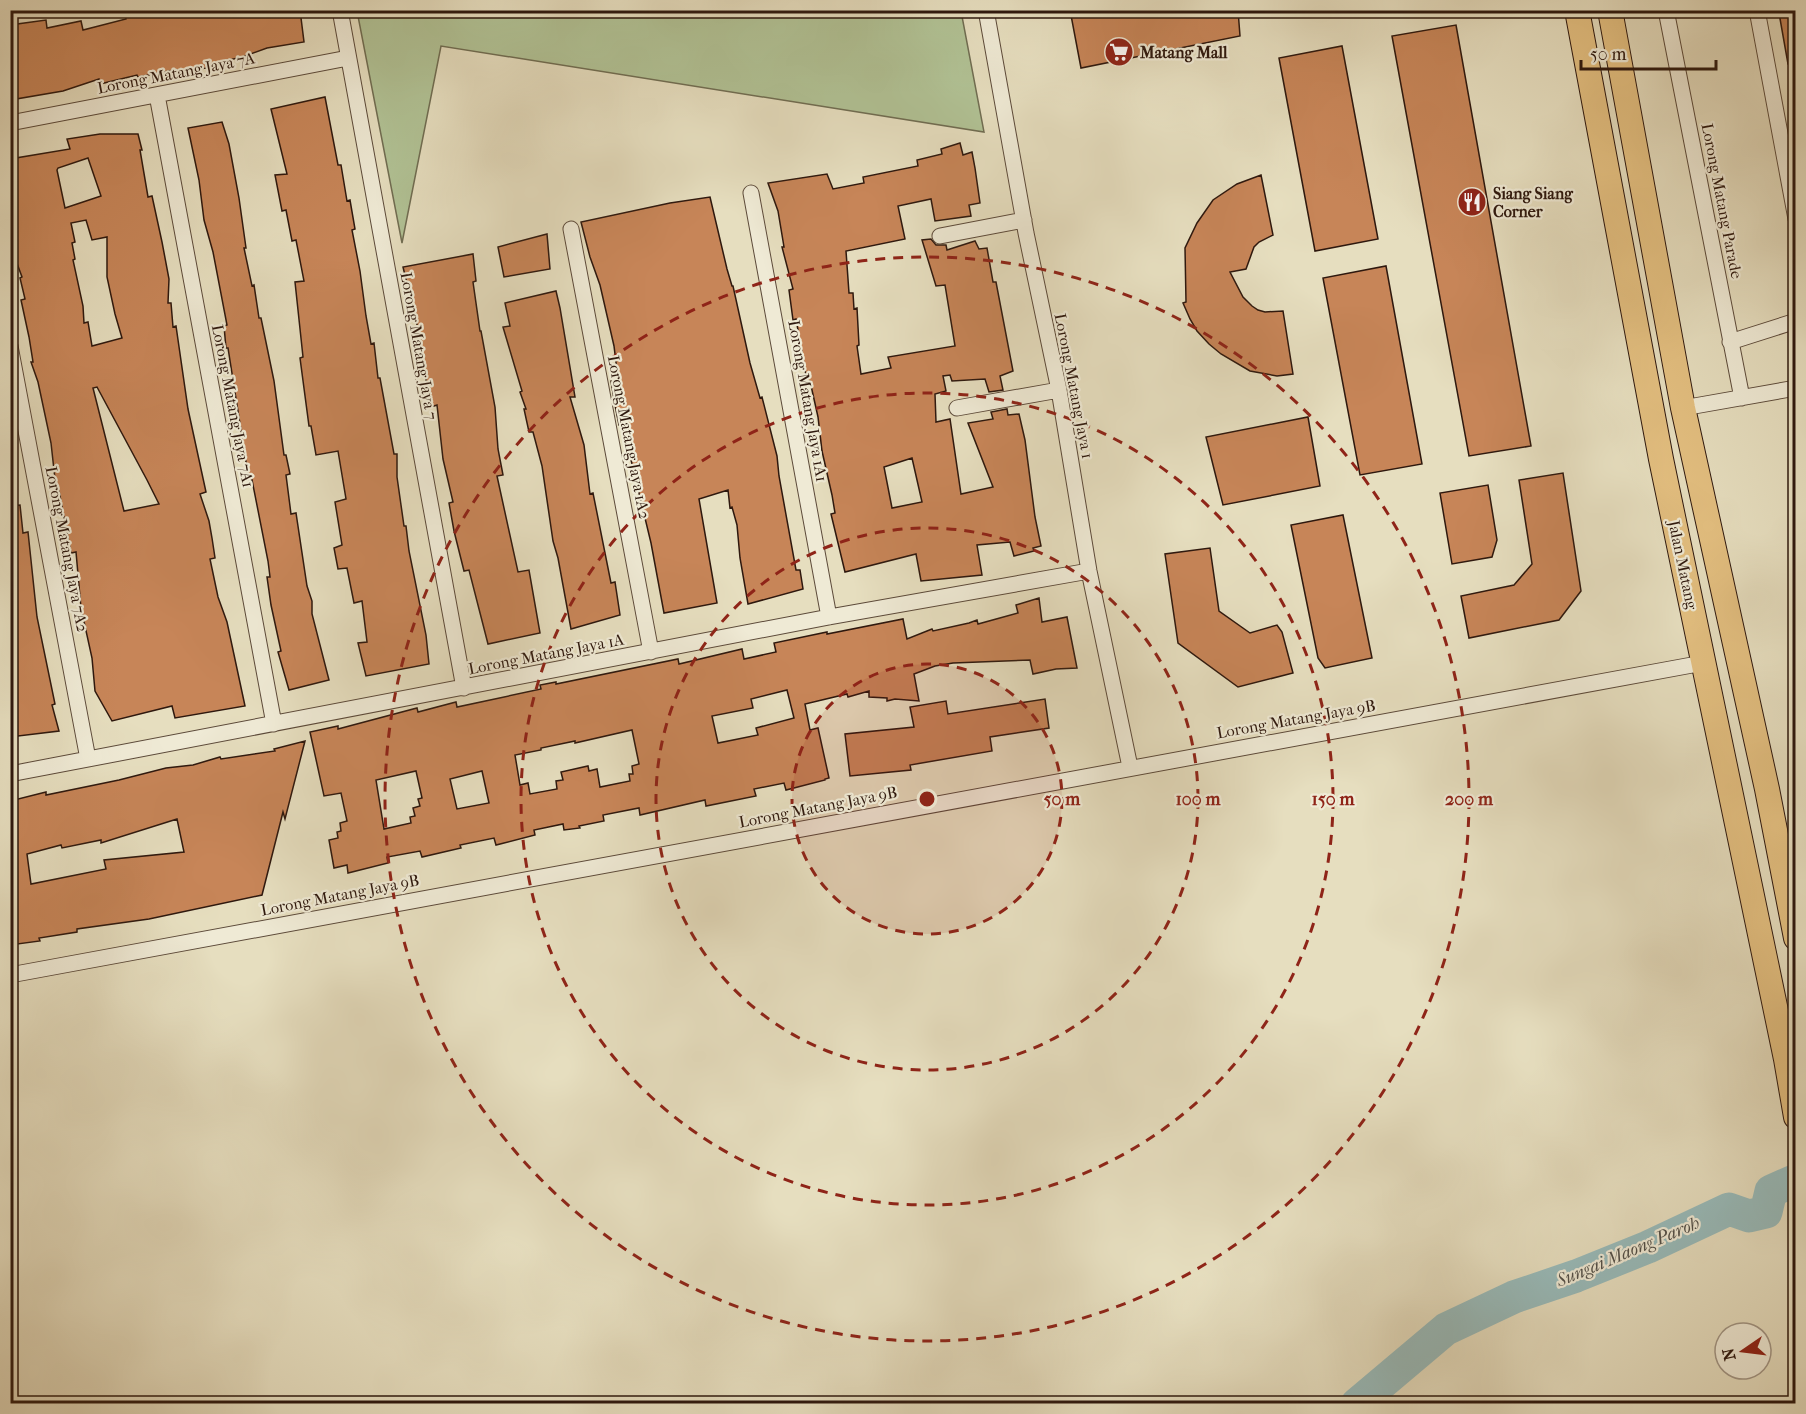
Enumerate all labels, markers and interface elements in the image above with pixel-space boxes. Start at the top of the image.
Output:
scale bar [1581,33,1716,71]
supermarket icon: Matang Mall [1103,36,1135,68]
place label: Matang Mall [1139,43,1228,63]
text: 50 m [1590,44,1627,65]
street label: Lorong Matang Jaya 7A [96,48,257,98]
street label: Lorong Matang Parade [1698,122,1746,280]
place label: Siang Siang Corner [1493,184,1573,221]
restaurant icon: Siang Siang Corner [1456,186,1488,218]
street label: Lorong Matang Jaya 7 [397,271,441,422]
street label: Lorong Matang Jaya 1 [1051,312,1097,460]
street label: Lorong Matang Jaya 1A1 [784,319,832,483]
street label: Lorong Matang Jaya 7A1 [208,323,258,489]
street label: Lorong Matang Jaya 1A2 [604,354,654,520]
street label: Lorong Matang Jaya 7A2 [42,465,92,633]
street label: Jalan Matang [1664,517,1702,612]
street label: Lorong Matang Jaya 1A [467,629,626,678]
street label: Lorong Matang Jaya 9B [1215,696,1377,742]
street label: Lorong Matang Jaya 9B [737,782,899,832]
centre of rings [917,789,937,809]
text: 50 m [1044,789,1081,810]
text: 100 m [1175,789,1222,810]
text: 150 m [1312,789,1355,810]
text: 200 m [1445,789,1494,810]
street label: Lorong Matang Jaya 9B [259,870,421,920]
water label: Sungai Maong Paroh [1552,1212,1703,1292]
north arrow [1713,1321,1773,1381]
text: N [1718,1345,1740,1363]

